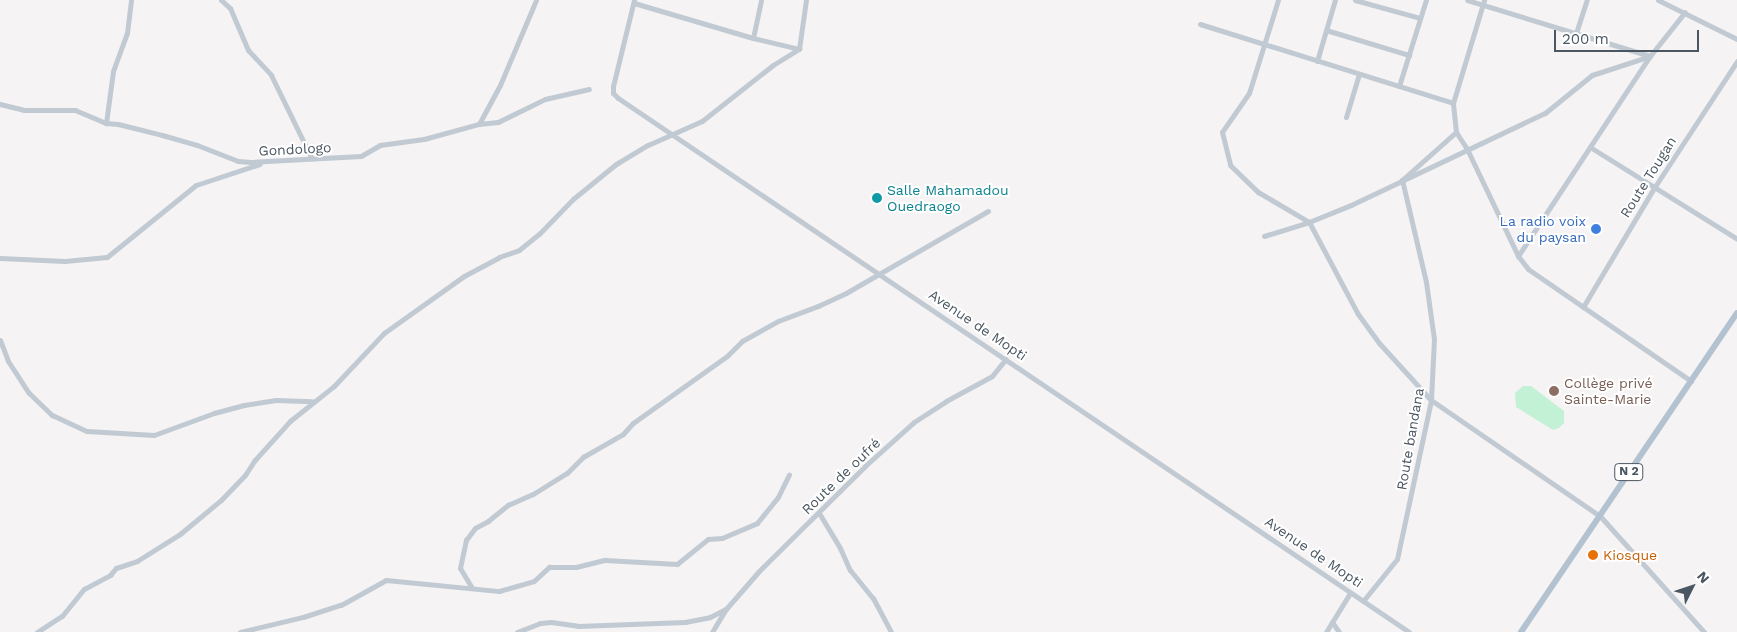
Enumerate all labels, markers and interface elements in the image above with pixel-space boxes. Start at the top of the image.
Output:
scale bar [1557,20,1702,52]
text: 200 m [1562,30,1609,48]
street label: Route Tougan [1616,133,1680,221]
street label: Gondologo [258,139,332,159]
place label: Salle Mahamadou Ouedraogo [887,182,1009,214]
marker: Salle Mahamadou Ouedraogo [871,192,883,204]
place label: La radio voix du paysan [1499,213,1586,246]
marker: La radio voix du paysan [1590,223,1602,235]
street label: Avenue de Mopti [926,286,1030,364]
place label: Collège privé Sainte-Marie [1564,375,1653,408]
marker: Collège privé Sainte-Marie [1548,385,1560,397]
street label: Route bandana [1393,387,1427,491]
street label: Route de oufré [798,434,884,518]
road number: N 2 [1614,462,1644,482]
street label: Avenue de Mopti [1262,513,1366,591]
place label: Kiosque [1603,547,1657,563]
marker: Kiosque [1587,549,1599,561]
north arrow [1667,562,1717,612]
text: N [1694,568,1713,586]

